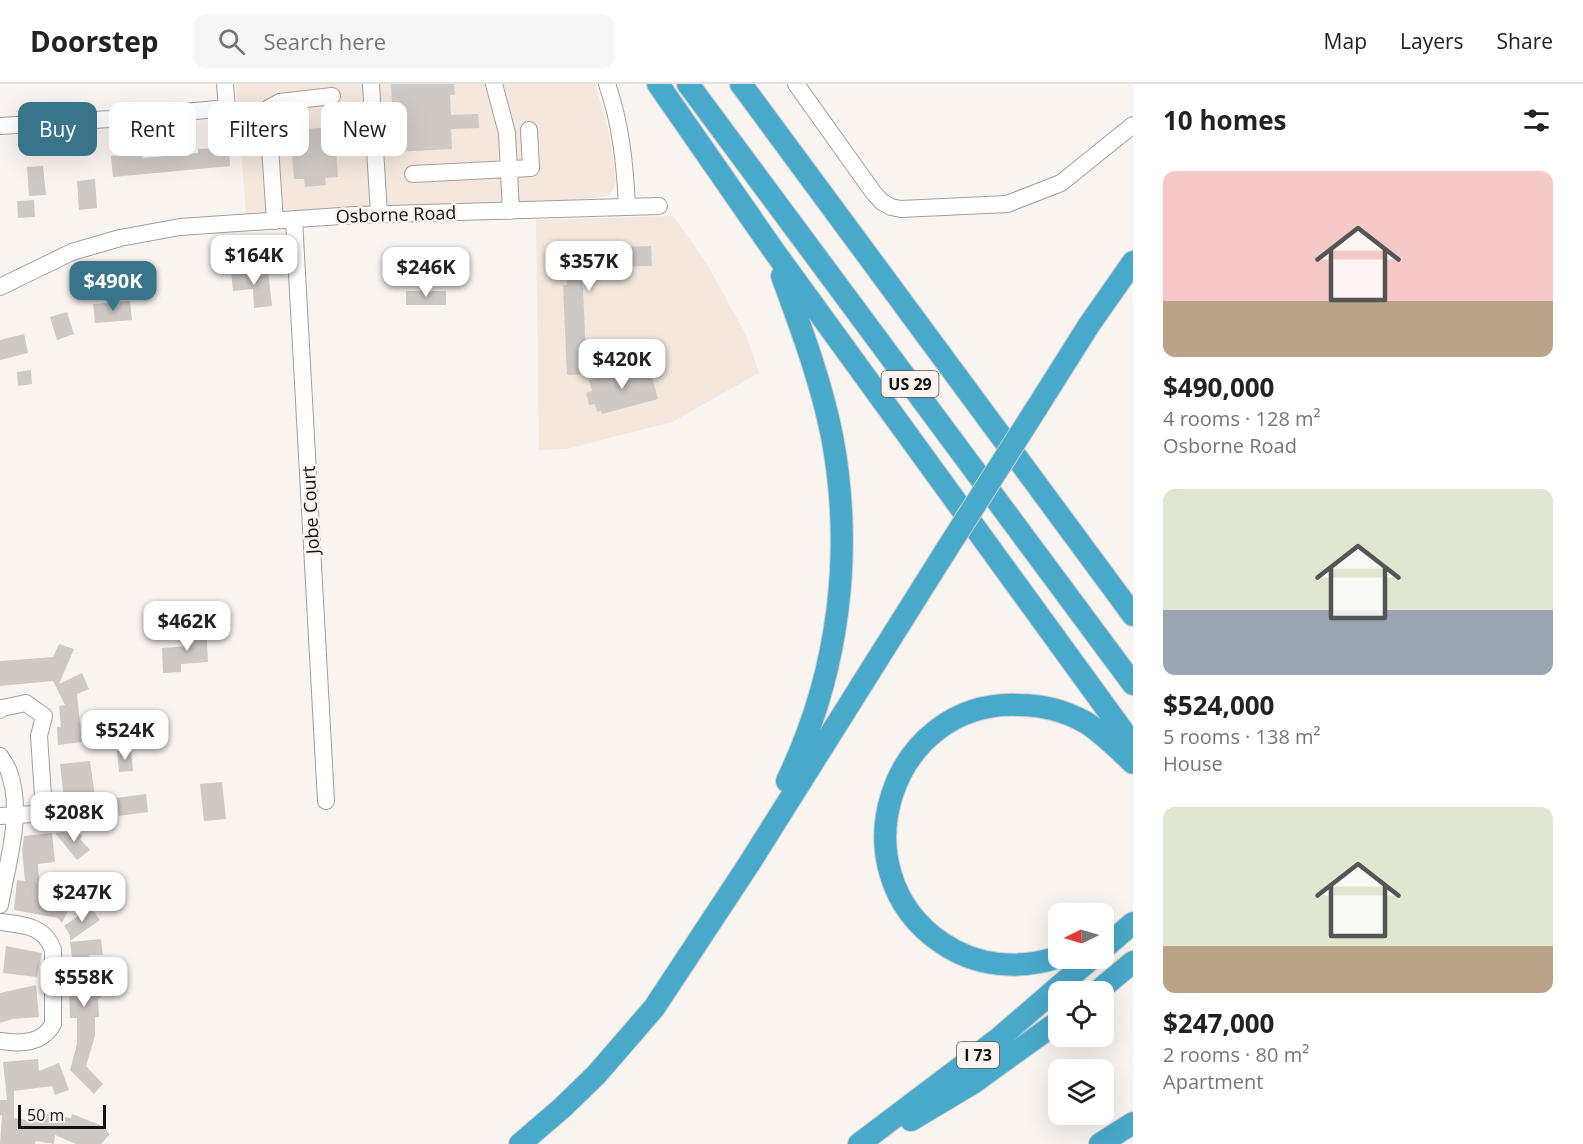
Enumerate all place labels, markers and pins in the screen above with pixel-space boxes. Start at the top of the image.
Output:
pin: $164K [212,235,296,286]
pin: $357K [547,241,631,292]
pin: $246K [384,247,468,298]
pin: $490K [71,261,155,312]
pin: $420K [580,339,664,390]
pin: $462K [145,601,229,652]
pin: $524K [83,710,167,761]
pin: $208K [32,792,116,843]
pin: $247K [40,872,124,923]
pin: $558K [42,957,126,1008]

